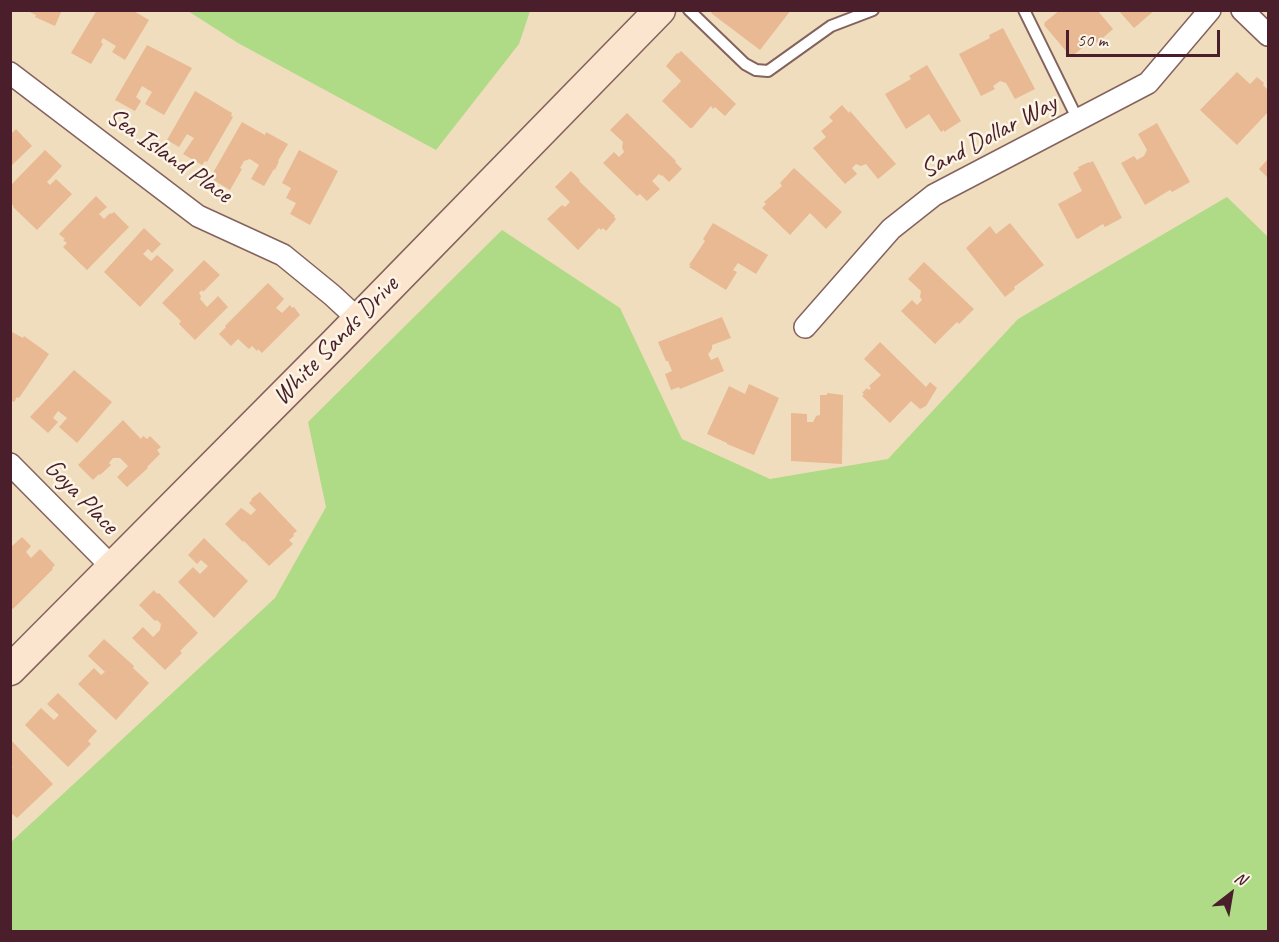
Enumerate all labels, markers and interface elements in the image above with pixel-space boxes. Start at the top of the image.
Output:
scale bar [1069,18,1224,56]
text: 50 m [1077,29,1108,51]
street label: Sand Dollar Way [916,88,1062,186]
street label: Sea Island Place [100,101,238,211]
street label: White Sands Drive [267,270,405,412]
street label: Goya Place [38,453,124,541]
north arrow [1201,864,1261,924]
text: N [1231,867,1250,890]

